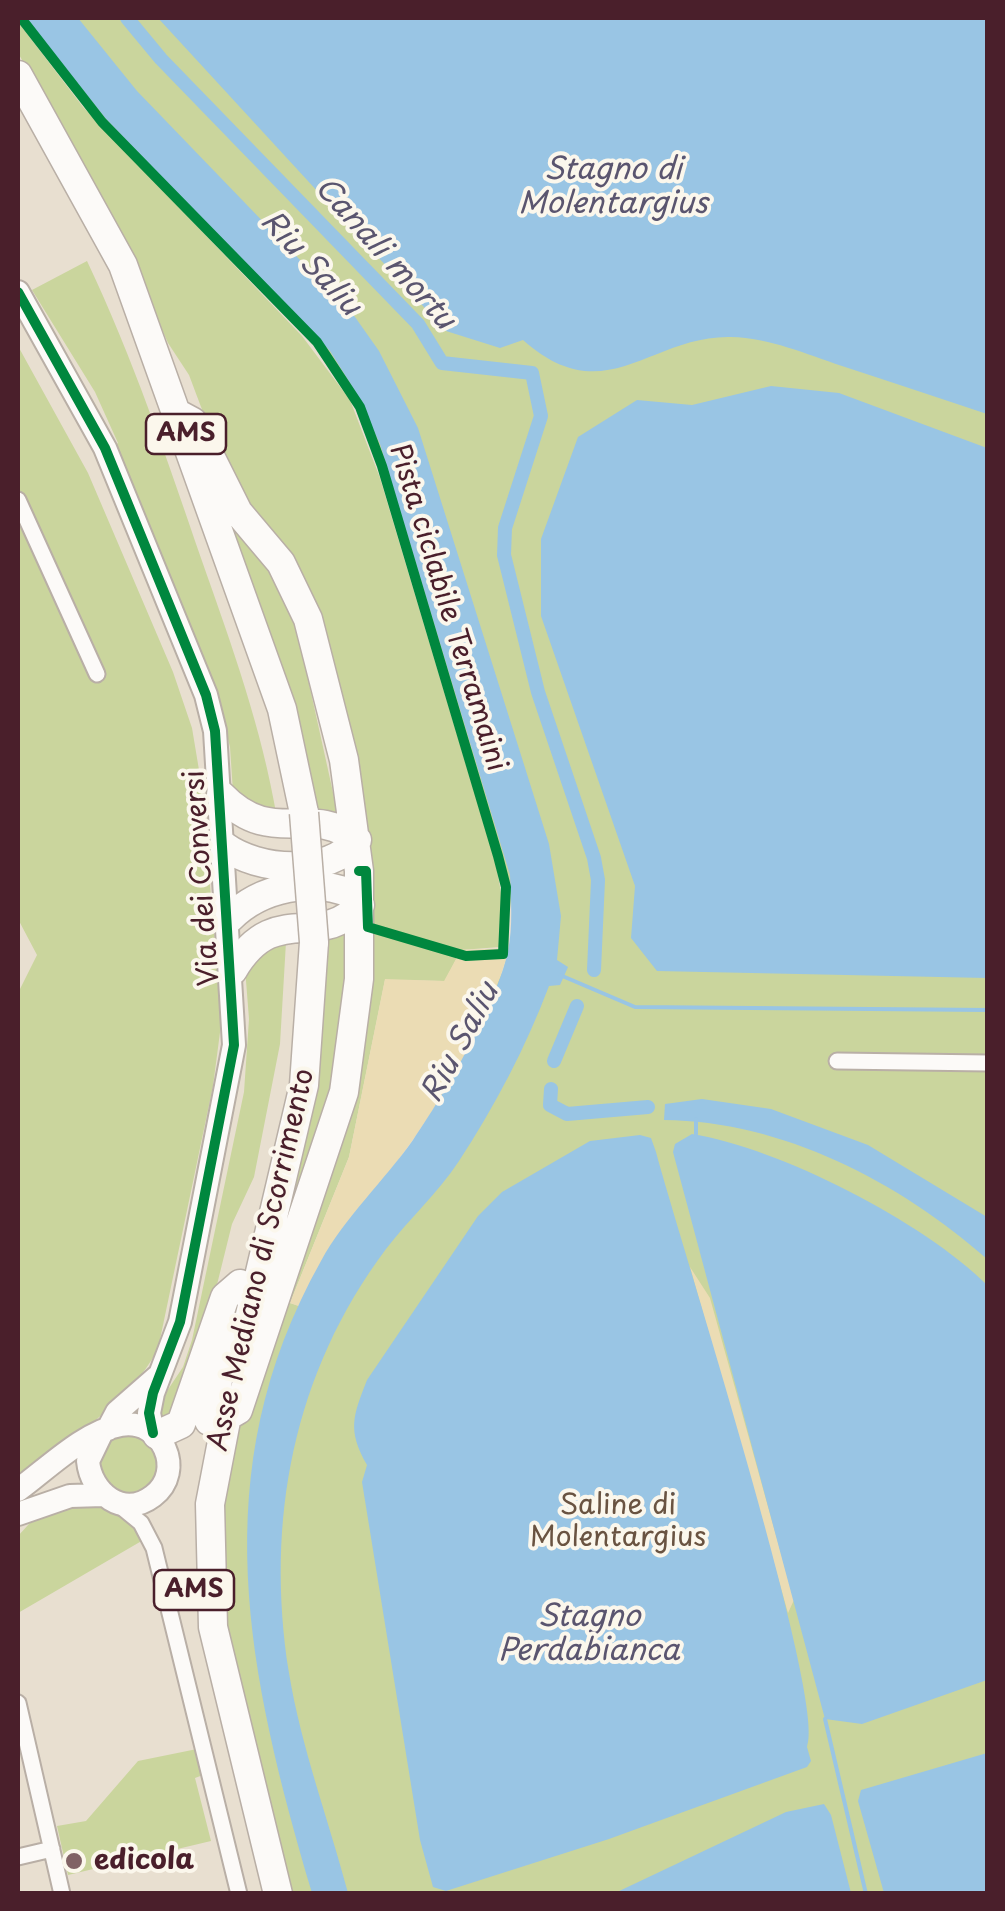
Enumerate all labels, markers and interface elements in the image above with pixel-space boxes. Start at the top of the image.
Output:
water label: Stagno di Molentargius [518,153,708,224]
water label: Canali mortu [306,171,462,337]
water label: Riu Saliu [252,204,368,324]
road number: AMS [146,414,226,454]
street label: Pista ciclabile Terramaini [381,440,513,776]
street label: Via dei Conversi [179,769,227,987]
water label: Riu Saliu [415,977,507,1109]
street label: Asse Mediano di Scorrimento [202,1066,322,1454]
park label: Saline di Molentargius [530,1489,706,1555]
road number: AMS [154,1570,234,1610]
water label: Stagno Perdabianca [498,1600,680,1670]
place label: edicola [94,1844,194,1878]
marker: edicola [63,1850,85,1872]

